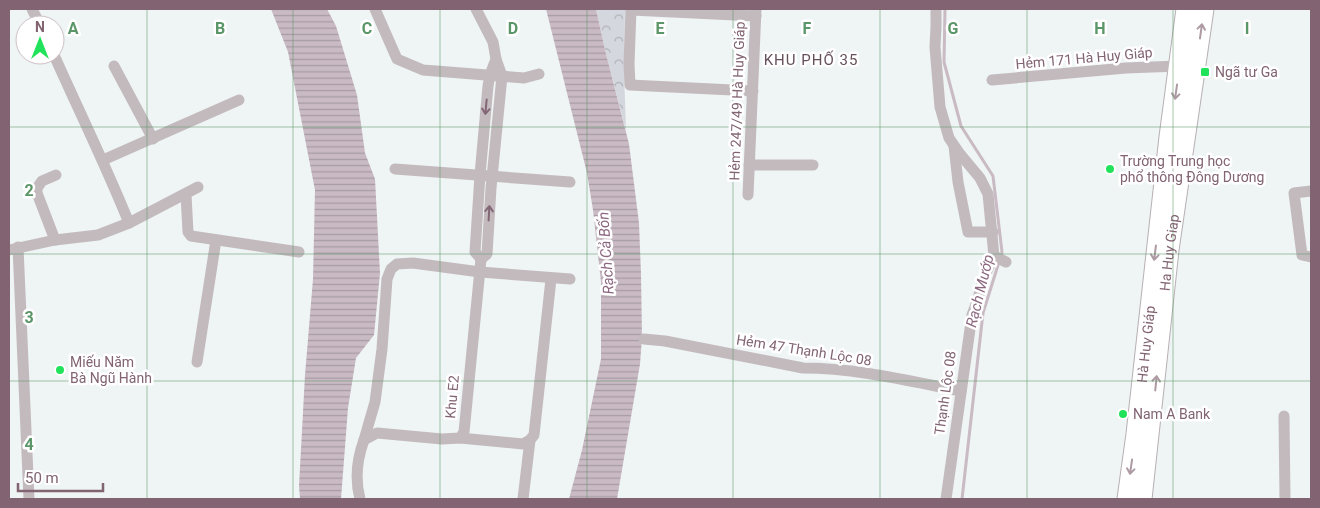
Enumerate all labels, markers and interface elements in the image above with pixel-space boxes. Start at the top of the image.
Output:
north arrow [15,15,65,65]
text: N [35,19,45,35]
text: A [68,19,79,38]
text: B [215,19,225,38]
text: C [362,19,372,38]
text: D [508,19,518,38]
text: E [656,19,665,38]
text: F [803,19,812,38]
text: G [948,19,959,38]
text: H [1094,19,1106,38]
text: I [1245,19,1249,38]
street label: Hẻm 247/49 Hà Huy Giáp [726,21,748,181]
one-way arrow [1196,23,1206,39]
street label: Hẻm 171 Hà Huy Giáp [1015,44,1153,72]
district label: KHU PHỐ 35 [764,50,858,69]
place label: Ngã tư Ga [1215,64,1278,80]
marker: Ngã tư Ga [1199,66,1211,78]
one-way arrow [1170,83,1180,99]
one-way arrow [482,98,491,114]
place label: Trường Trung học phổ thông Đông Dương [1120,153,1264,185]
marker: Trường Trung học phổ thông Đông Dương [1104,163,1116,175]
text: 2 [24,181,34,200]
one-way arrow [485,205,494,221]
water label: Rạch Cả Bốn [594,211,618,295]
street label: Ha Huy Giap [1157,213,1182,292]
one-way arrow [1150,245,1160,261]
water label: Rạch Mướp [962,253,998,329]
street label: Hà Huy Giáp [1134,305,1158,384]
text: 3 [24,308,34,327]
street label: Hẻm 47 Thạnh Lộc 08 [735,331,873,369]
street label: Thạnh Lộc 08 [931,350,959,436]
place label: Miếu Năm Bà Ngũ Hành [70,354,152,386]
marker: Miếu Năm Bà Ngũ Hành [54,364,66,376]
street label: Khu E2 [442,375,462,419]
one-way arrow [1151,375,1161,391]
place label: Nam A Bank [1133,406,1211,422]
marker: Nam A Bank [1117,408,1129,420]
text: 4 [24,435,34,454]
one-way arrow [1126,458,1136,474]
scale bar [18,460,102,492]
text: 50 m [25,469,59,487]

